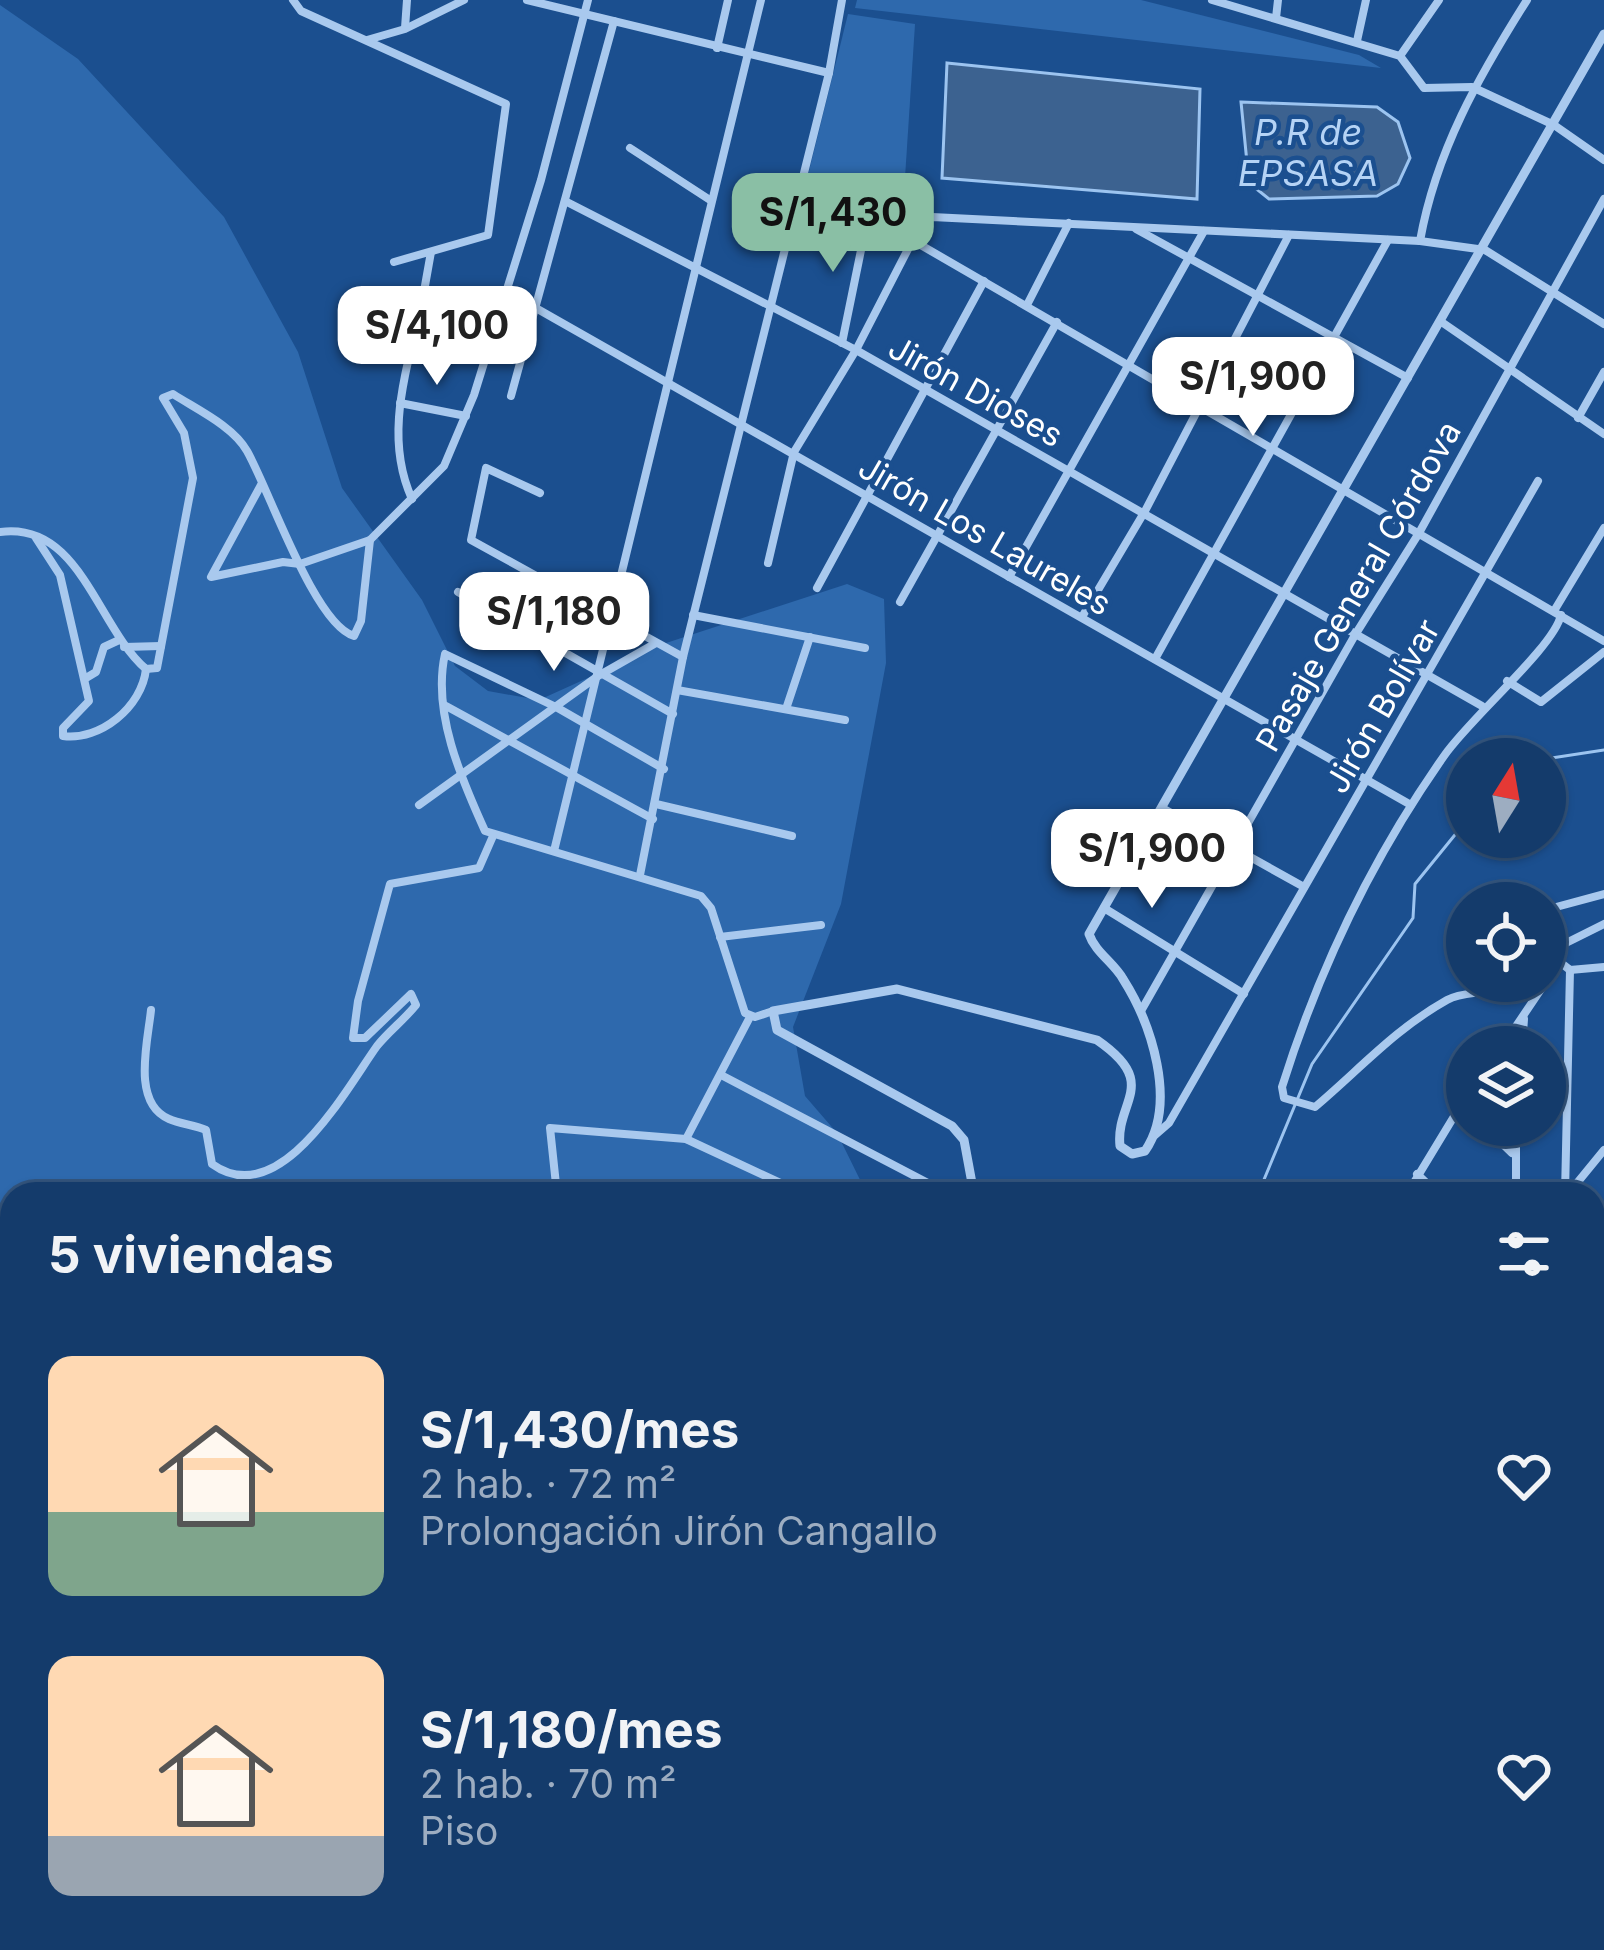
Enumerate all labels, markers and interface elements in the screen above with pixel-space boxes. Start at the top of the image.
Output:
water label: P.R de EPSASA [1238,110,1378,195]
pin: S/1,430 [722,173,944,275]
text: S/1,430 [759,188,907,235]
pin: S/4,100 [326,286,548,388]
text: S/4,100 [365,301,509,348]
street label: Jirón Dioses [882,327,1070,455]
pin: S/1,900 [1142,337,1364,439]
text: S/1,900 [1179,352,1327,399]
street label: Pasaje General Córdova [1247,414,1469,758]
street label: Jirón Los Laureles [852,446,1118,624]
pin: S/1,180 [443,572,665,674]
text: S/1,180 [486,587,622,634]
street label: Jirón Bolívar [1316,612,1448,800]
north arrow [1446,738,1566,858]
map controls [1446,738,1566,1146]
pin: S/1,900 [1041,809,1263,911]
text: S/1,900 [1078,824,1226,871]
button: locate [1446,882,1566,1002]
button: layers [1446,1026,1566,1146]
icon: filters [1491,1221,1557,1287]
text: 5 viviendas [48,1224,334,1285]
text: S/1,430/mes [420,1399,739,1460]
icon: home [144,1404,288,1548]
icon: heart [1491,1443,1557,1509]
text: 2 hab. · 72 m² [420,1460,676,1507]
text: Prolongación Jirón Cangallo [420,1507,938,1554]
text: S/1,180/mes [420,1699,722,1760]
icon: home [144,1704,288,1848]
icon: heart [1491,1743,1557,1809]
text: 2 hab. · 70 m² [420,1760,676,1807]
text: Piso [420,1807,498,1854]

